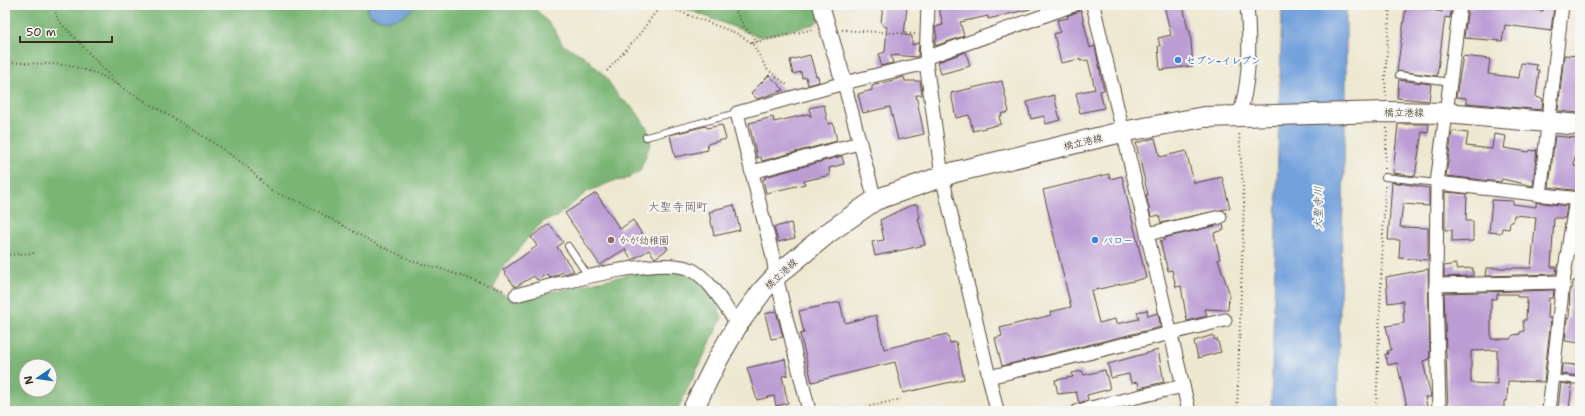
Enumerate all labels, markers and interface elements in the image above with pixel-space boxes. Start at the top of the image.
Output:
scale bar [20,18,112,44]
text: 50 m [26,24,56,40]
place label: セブン-イレブン [1186,54,1261,67]
marker: セブン-イレブン [1173,55,1183,65]
street label: 橋立港線 [1384,106,1424,119]
street label: 橋立港線 [1062,131,1104,153]
water label: 大聖寺川 [1311,186,1326,230]
district label: 大聖寺岡町 [648,199,708,215]
place label: かが幼稚園 [619,234,669,247]
place label: バロー [1103,234,1133,247]
marker: かが幼稚園 [606,235,616,245]
marker: バロー [1090,235,1100,245]
street label: 橋立港線 [762,256,800,292]
north arrow [18,358,58,398]
text: N [20,374,37,386]

